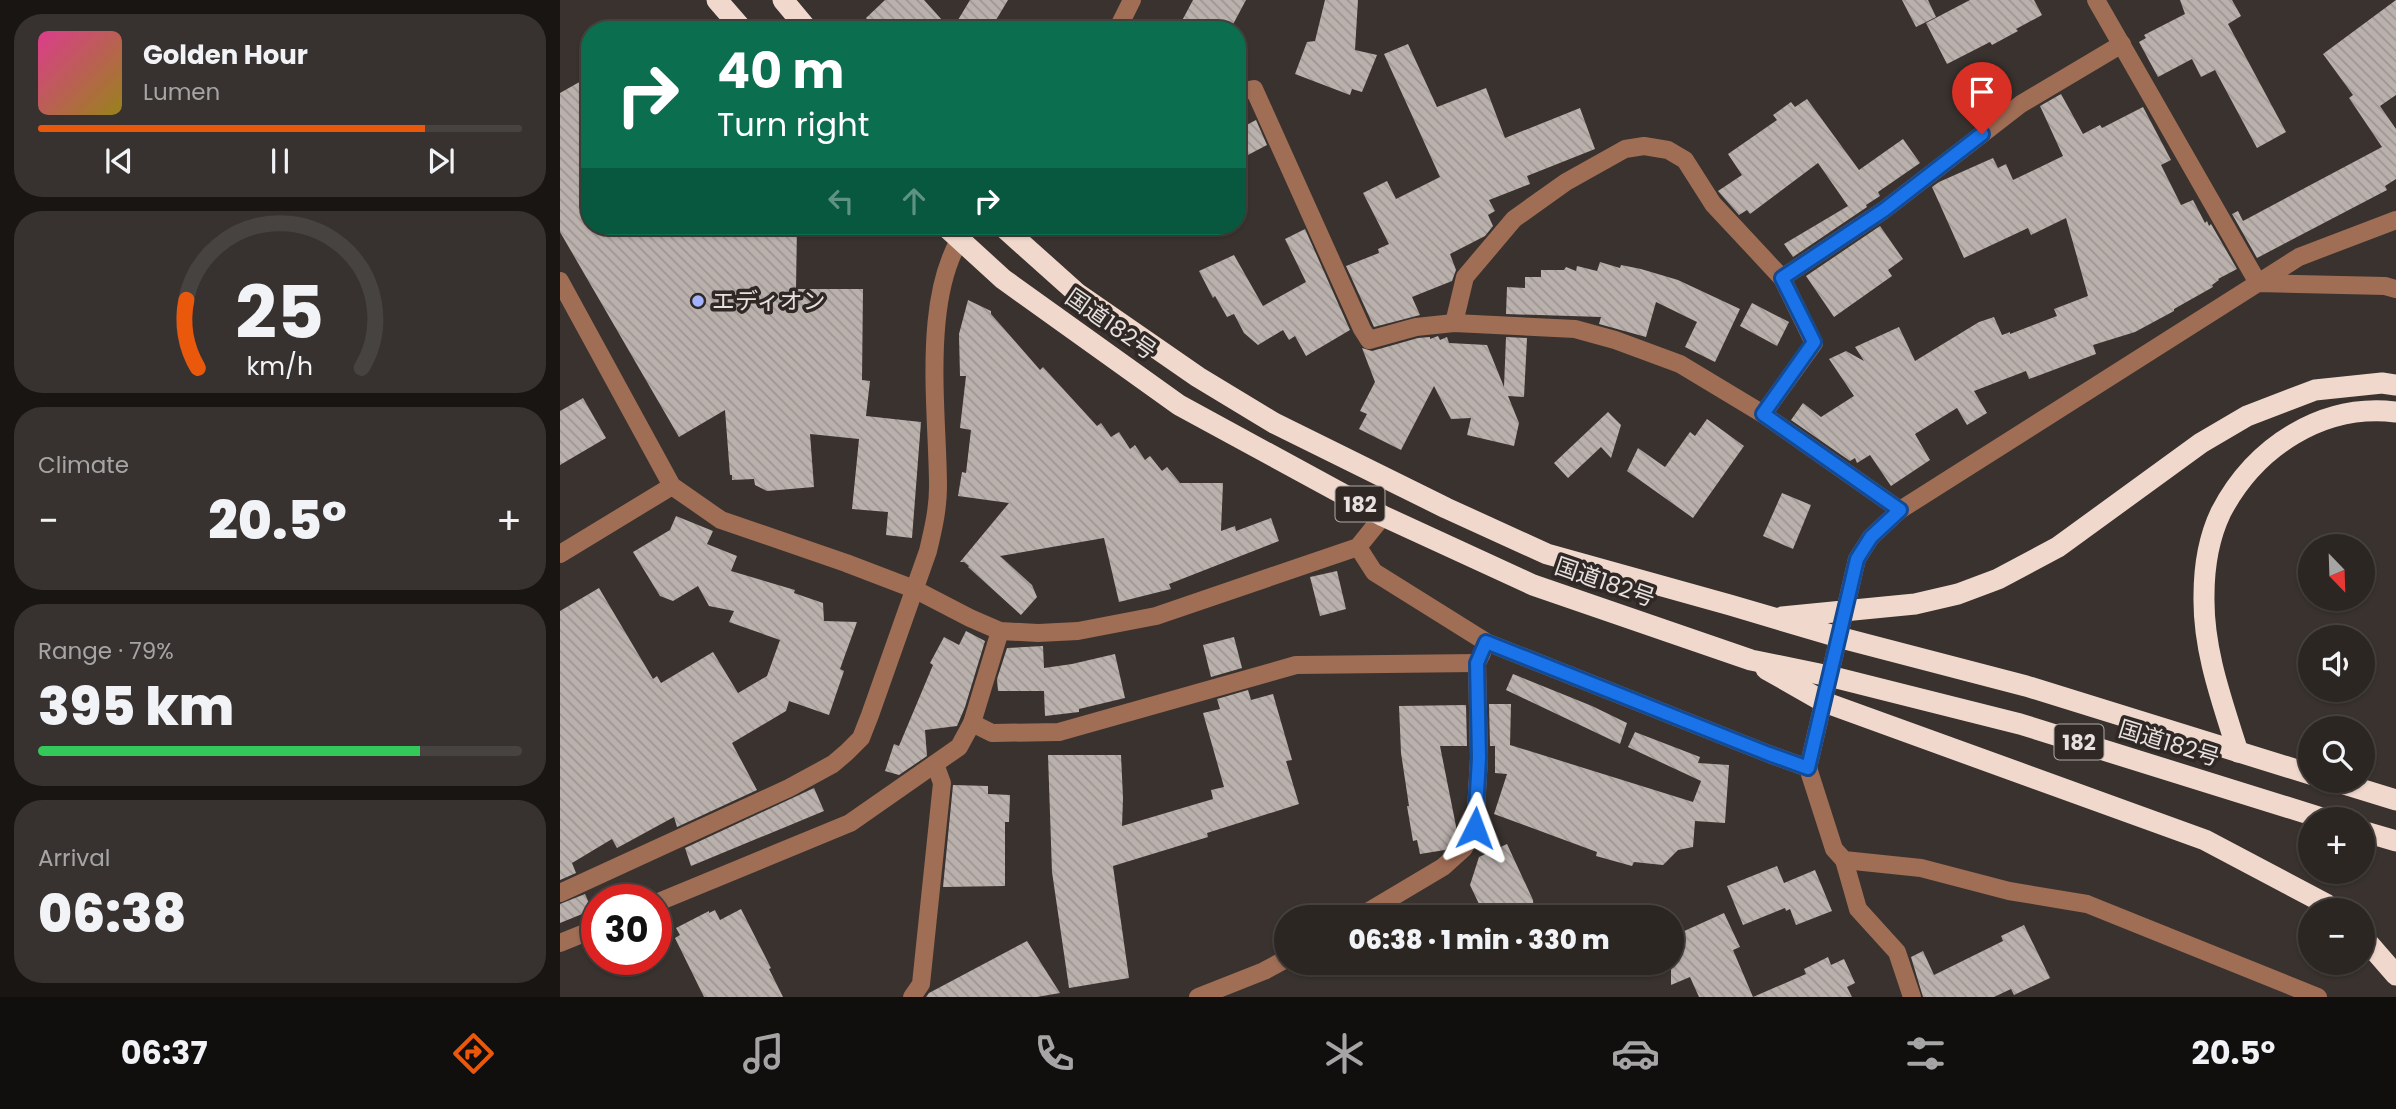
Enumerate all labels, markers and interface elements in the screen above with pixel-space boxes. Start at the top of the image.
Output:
text: Golden Hour [143,37,308,73]
text: 40 m [717,37,844,105]
icon: right [602,49,693,140]
pin [1952,62,2012,134]
icon: arrive [1963,73,2001,111]
text: Lumen [143,76,220,108]
text: Turn right [717,102,869,147]
icon: previous [100,142,138,180]
icon: pause [261,142,299,180]
icon: next [422,142,460,180]
icon: left [822,182,860,220]
icon: ahead [895,182,933,220]
icon: right [968,182,1006,220]
text: 25 [236,262,324,363]
street label: 国道182号 [1059,281,1163,367]
place label: エディオン [712,285,825,317]
marker: エディオン [690,293,706,309]
text: km/h [247,349,313,384]
text: Climate [38,449,129,481]
text: 20.5° [208,484,347,557]
road number: 182 [1336,486,1384,522]
text: − [38,494,59,547]
text: + [496,494,522,547]
north arrow [2298,534,2375,611]
map controls [2298,534,2375,975]
street label: 国道182号 [1551,550,1659,614]
button: sound [2298,625,2375,702]
text: Range · 79% [38,635,174,667]
text: 395 km [38,670,234,743]
street label: 国道182号 [2115,712,2223,774]
button: search [2298,716,2375,793]
road number: 182 [2054,724,2104,760]
position arrow [1438,791,1512,865]
button: + [2298,807,2375,884]
text: Arrival [38,842,110,874]
text: 06:38 [38,877,187,950]
speed limit sign: 30 [581,884,672,975]
button: − [2298,898,2375,975]
text: 06:38 · 1 min · 330 m [1348,922,1610,958]
icon: directions [449,1029,498,1078]
icon: music [739,1029,788,1078]
icon: phone [1030,1029,1079,1078]
icon: climate [1320,1029,1369,1078]
icon: car [1611,1029,1660,1078]
icon: filters [1901,1029,1950,1078]
text: 06:37 [121,1030,208,1075]
text: 20.5° [2191,1030,2275,1075]

